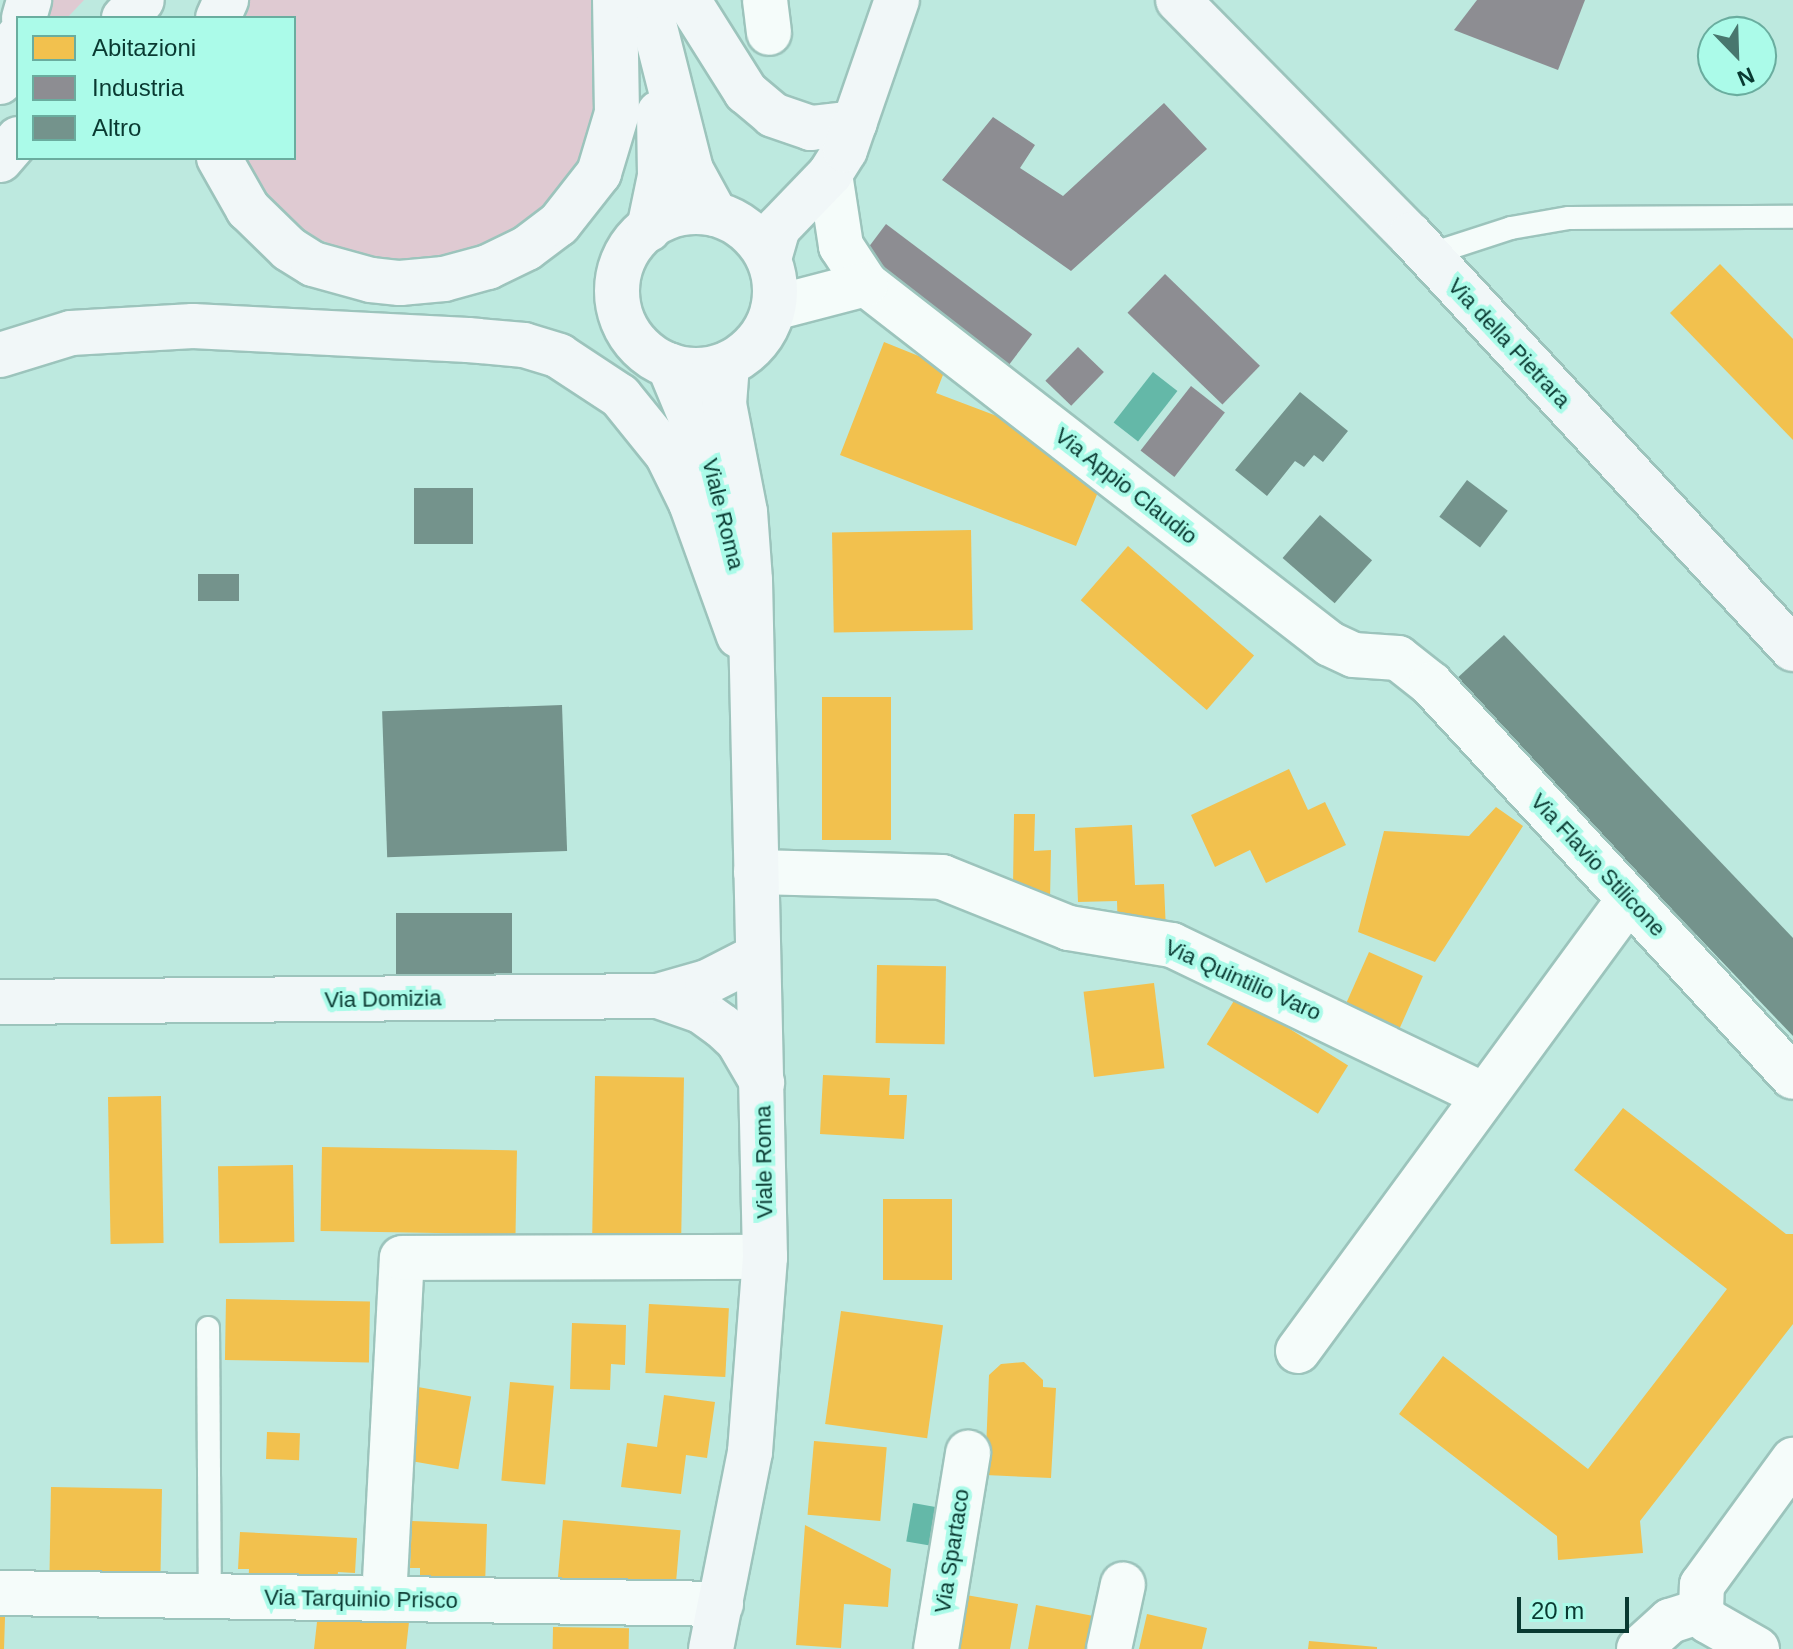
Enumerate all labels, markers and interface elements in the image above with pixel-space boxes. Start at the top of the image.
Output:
legend [16,16,296,160]
north arrow [1697,16,1777,96]
text: Abitazioni [92,34,196,61]
text: N [1734,62,1758,91]
text: Industria [92,74,184,101]
text: Altro [92,114,141,141]
street label: Via della Pietrara [1442,273,1576,413]
street label: Via Appio Claudio [1049,422,1203,550]
street label: Viale Roma [696,456,750,572]
street label: Via Flavio Stilicone [1525,788,1671,942]
street label: Via Quintilio Varo [1161,934,1325,1026]
street label: Via Domizia [324,985,442,1013]
street label: Viale Roma [750,1105,778,1219]
street label: Via Spartaco [929,1487,975,1615]
scale bar [1521,1581,1633,1631]
street label: Via Tarquinio Prisco [264,1584,458,1614]
text: 20 m [1531,1597,1584,1624]

